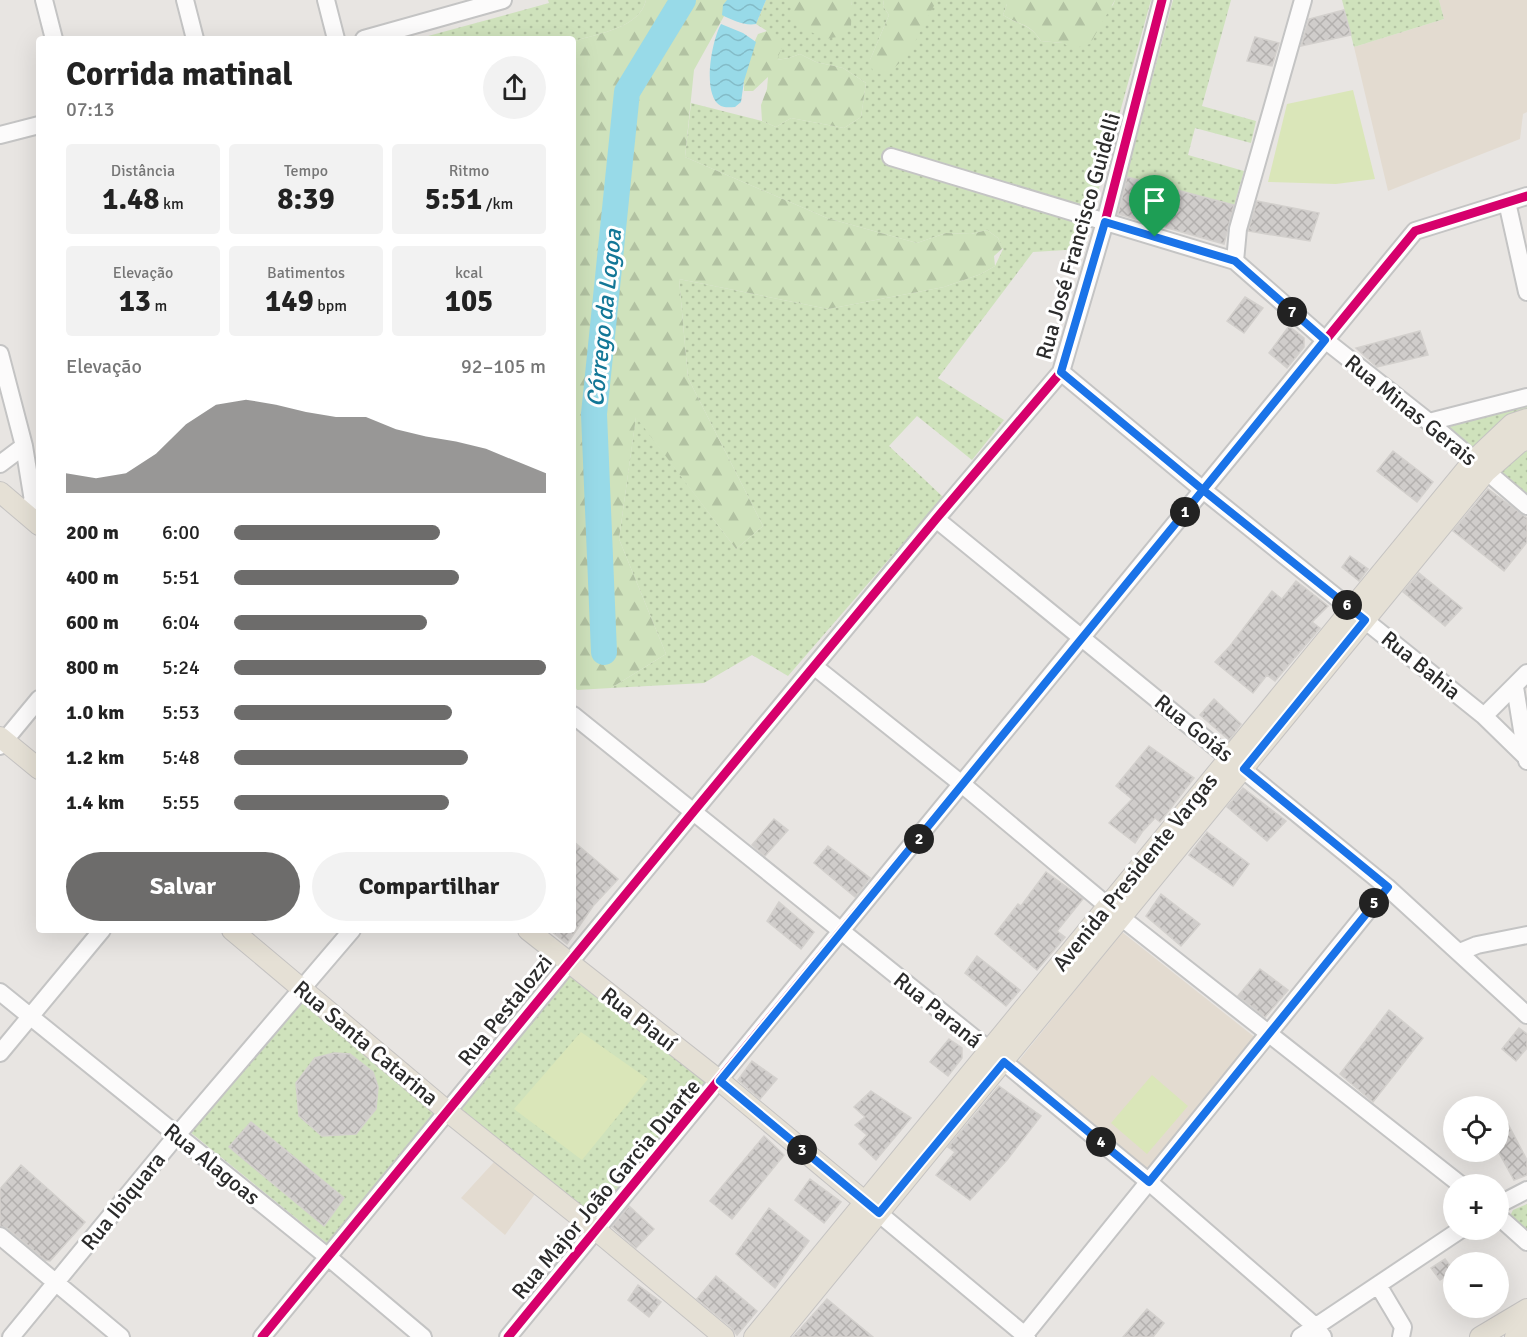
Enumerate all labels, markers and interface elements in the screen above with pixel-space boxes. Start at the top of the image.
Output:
text: Corrida matinal [66,54,293,95]
button: share [483,56,546,119]
text: 07:13 [66,97,115,122]
street label: Rua José Francisco Guidelli [1030,109,1126,363]
text: Distância [111,161,175,181]
text: Tempo [284,161,328,181]
text: Ritmo [449,161,489,181]
pin [1129,175,1180,237]
text: 1.48 [102,181,159,218]
text: 8:39 [277,181,335,218]
text: 5:51 [425,181,482,218]
icon: arrive [1138,184,1171,217]
text: km [159,194,184,214]
text: /km [482,194,513,214]
water label: Córrego da Logoa [580,227,628,408]
text: Elevação [113,263,173,283]
text: Batimentos [267,263,345,283]
text: kcal [455,263,483,283]
text: 13 [119,283,151,320]
text: 149 [265,283,314,320]
text: 105 [445,283,493,320]
text: m [151,296,167,316]
text: bpm [314,296,347,316]
pin: 7 [1277,297,1307,327]
text: 7 [1288,302,1296,322]
street label: Rua Minas Gerais [1340,349,1482,471]
text: Elevação [66,354,142,379]
text: 92–105 m [461,354,546,379]
pin: 1 [1170,497,1200,527]
text: 1 [1181,502,1189,522]
text: 200 m [66,520,119,545]
text: 6:00 [162,520,200,545]
text: 400 m [66,565,119,590]
text: 5:51 [162,565,200,590]
pin: 6 [1332,590,1362,620]
text: 6 [1343,595,1351,615]
text: 600 m [66,610,119,635]
text: 6:04 [162,610,200,635]
street label: Rua Bahia [1376,625,1466,705]
text: 800 m [66,655,119,680]
text: 5:24 [162,655,200,680]
street label: Rua Goiás [1149,688,1239,768]
text: 1.0 km [66,700,124,725]
text: 5:53 [162,700,200,725]
text: 1.2 km [66,745,124,770]
text: 5:48 [162,745,200,770]
street label: Avenida Presidente Vargas [1047,767,1223,977]
text: 1.4 km [66,790,124,815]
text: 5:55 [162,790,200,815]
pin: 2 [904,824,934,854]
text: 2 [915,829,923,849]
button: Salvar [66,852,300,921]
button: Compartilhar [312,852,546,921]
pin: 5 [1359,888,1389,918]
text: 5 [1370,893,1378,913]
street label: Rua Pestalozzi [452,949,558,1071]
street label: Rua Paraná [888,966,988,1054]
street label: Rua Santa Catarina [288,975,444,1111]
street label: Rua Piauí [596,981,682,1057]
street label: Rua Major João Garcia Duarte [506,1073,706,1305]
map controls [1443,1096,1509,1318]
button: locate [1443,1096,1509,1162]
street label: Rua Alagoas [159,1117,265,1211]
pin: 4 [1086,1127,1116,1157]
text: 4 [1097,1132,1105,1152]
pin: 3 [787,1135,817,1165]
text: 3 [798,1140,806,1160]
street label: Rua Ibiquara [75,1146,171,1256]
button: + [1443,1174,1509,1240]
button: − [1443,1252,1509,1318]

